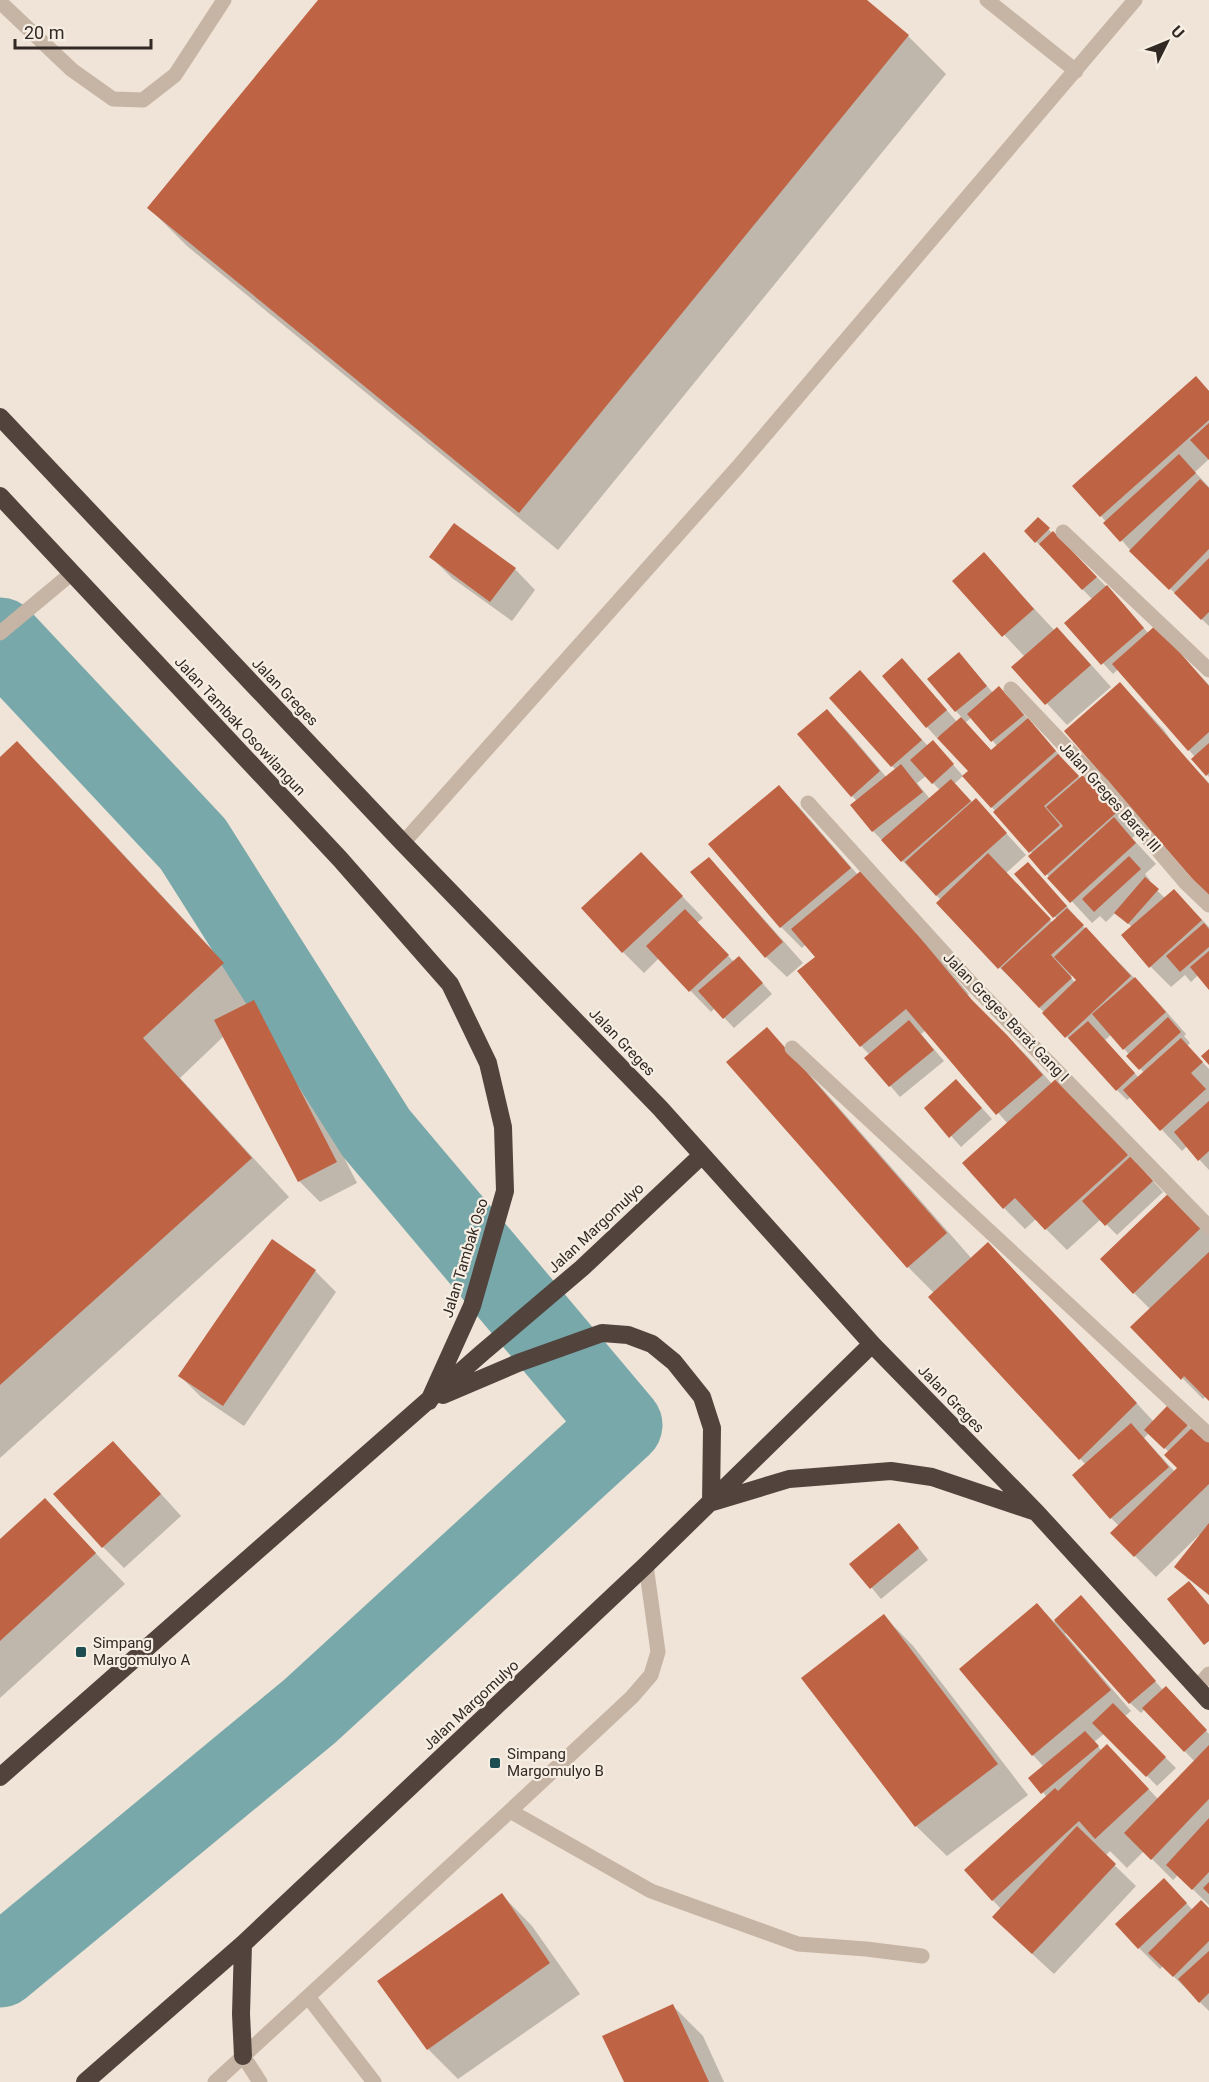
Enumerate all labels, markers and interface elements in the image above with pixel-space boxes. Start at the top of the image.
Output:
scale bar [15,12,152,50]
north arrow [1137,12,1197,72]
text: 20 m [24,22,64,43]
text: U [1167,22,1188,42]
street label: Jalan Tambak Osowilangun [171,653,309,799]
street label: Jalan Greges [248,654,322,730]
street label: Jalan Greges Barat III [1056,738,1164,856]
street label: Jalan Greges Barat Gang I [939,948,1073,1086]
street label: Jalan Greges [585,1004,659,1080]
street label: Jalan Margomulyo [545,1179,647,1277]
street label: Jalan Tambak Oso [438,1196,492,1320]
street label: Jalan Greges [914,1361,988,1437]
place label: Simpang Margomulyo A [93,1634,191,1669]
marker: Simpang Margomulyo A [74,1645,88,1659]
street label: Jalan Margomulyo [420,1656,522,1754]
place label: Simpang Margomulyo B [507,1745,604,1780]
marker: Simpang Margomulyo B [488,1756,502,1770]

